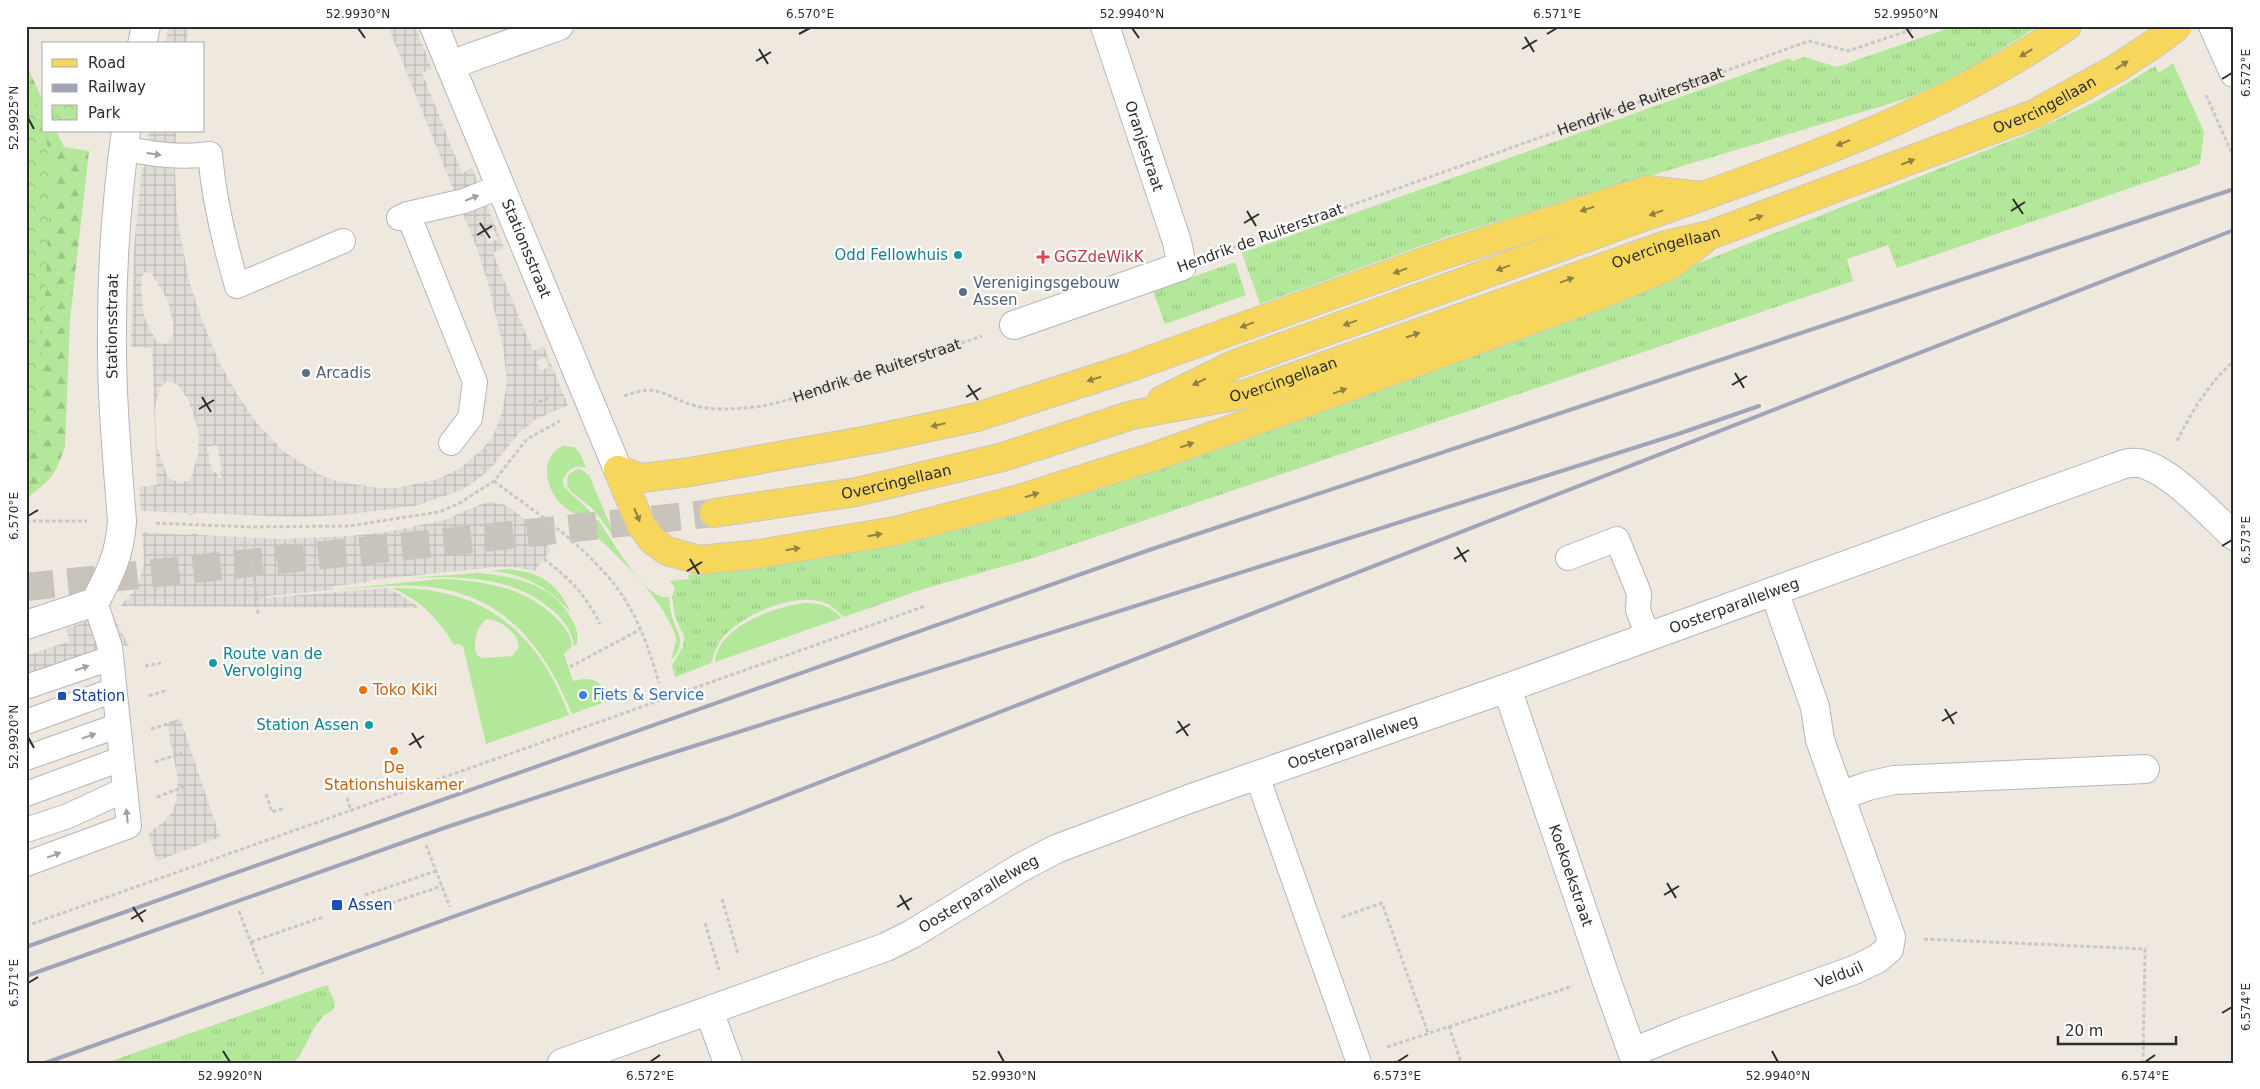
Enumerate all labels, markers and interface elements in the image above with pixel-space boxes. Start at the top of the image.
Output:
text: 52.9930°N [326,7,390,21]
text: 6.570°E [786,7,834,21]
text: 52.9940°N [1100,7,1164,21]
text: 6.571°E [1533,7,1581,21]
text: 52.9950°N [1874,7,1938,21]
legend [42,42,205,132]
one-way arrow [2020,49,2033,58]
text: 6.572°E [2239,49,2253,97]
text: Road [88,54,126,72]
one-way arrow [2115,60,2129,69]
street label: Hendrik de Ruiterstraat [1555,63,1726,140]
street label: Overcingellaan [1990,72,2099,138]
text: Railway [88,78,146,96]
text: 52.9925°N [7,86,21,150]
street label: Oranjestraat [1121,98,1167,194]
text: Park [88,104,121,122]
one-way arrow [1836,140,1850,148]
one-way arrow [147,150,163,158]
one-way arrow [1901,157,1915,165]
one-way arrow [464,194,479,201]
street label: Stationsstraat [498,197,555,301]
street label: Hendrik de Ruiterstraat [1174,199,1346,276]
one-way arrow [1579,206,1594,213]
one-way arrow [1648,209,1663,217]
one-way arrow [1749,214,1764,222]
street label: Overcingellaan [1609,223,1723,273]
place label: Odd Fellowhuis [835,246,948,264]
place label: GGZdeWikK [1054,248,1145,266]
marker: Odd Fellowhuis [952,249,964,261]
marker: GGZdeWikK [1036,250,1050,264]
one-way arrow [1495,264,1510,272]
one-way arrow [1393,268,1408,275]
street label: Stationsstraat [103,273,122,379]
place label: Verenigingsgebouw Assen [973,274,1120,309]
one-way arrow [1559,276,1574,283]
marker: Verenigingsgebouw Assen [957,286,969,298]
one-way arrow [1342,319,1357,327]
one-way arrow [1240,322,1255,329]
one-way arrow [1406,330,1421,338]
street label: Hendrik de Ruiterstraat [791,335,963,407]
street label: Overcingellaan [1228,353,1340,406]
place label: Arcadis [316,364,371,382]
marker: Arcadis [300,367,312,379]
one-way arrow [1086,375,1101,383]
one-way arrow [1192,378,1206,386]
one-way arrow [1333,387,1348,395]
one-way arrow [931,421,946,429]
one-way arrow [1179,441,1194,448]
street label: Overcingellaan [840,461,953,503]
one-way arrow [1025,490,1040,498]
text: 6.570°E [7,492,21,540]
one-way arrow [633,508,641,523]
text: 6.573°E [2239,516,2253,564]
one-way arrow [867,530,883,538]
one-way arrow [785,544,801,552]
street label: Oosterparallelweg [1667,574,1802,637]
place label: Route van de Vervolging [223,645,322,680]
marker: Route van de Vervolging [207,657,219,669]
one-way arrow [75,663,90,671]
place label: Toko Kiki [372,681,438,699]
marker: Toko Kiki [357,684,369,696]
place label: Fiets & Service [593,686,704,704]
place label: Station [72,687,125,705]
marker: Fiets & Service [577,689,589,701]
marker: Station [56,690,68,702]
text: 52.9920°N [7,705,21,769]
street label: Oosterparallelweg [1285,711,1420,773]
place label: Station Assen [256,716,359,734]
marker: Station Assen [363,719,375,731]
one-way arrow [82,732,97,740]
marker: De Stationshuiskamer [388,745,400,757]
place label: De Stationshuiskamer [324,759,465,794]
one-way arrow [123,807,131,823]
street label: Koekoekstraat [1545,822,1597,929]
one-way arrow [47,850,62,858]
street label: Oosterparallelweg [915,851,1042,937]
place label: Assen [348,896,393,914]
marker: Assen [330,898,344,912]
street label: Velduil [1813,958,1866,992]
text: 6.571°E [7,959,21,1007]
text: 6.574°E [2239,983,2253,1031]
scale bar [2058,1014,2175,1046]
text: 20 m [2065,1022,2103,1040]
text: 52.9920°N [198,1069,262,1083]
text: 6.572°E [626,1069,674,1083]
text: 52.9930°N [972,1069,1036,1083]
text: 6.573°E [1373,1069,1421,1083]
text: 52.9940°N [1746,1069,1810,1083]
text: 6.574°E [2121,1069,2169,1083]

